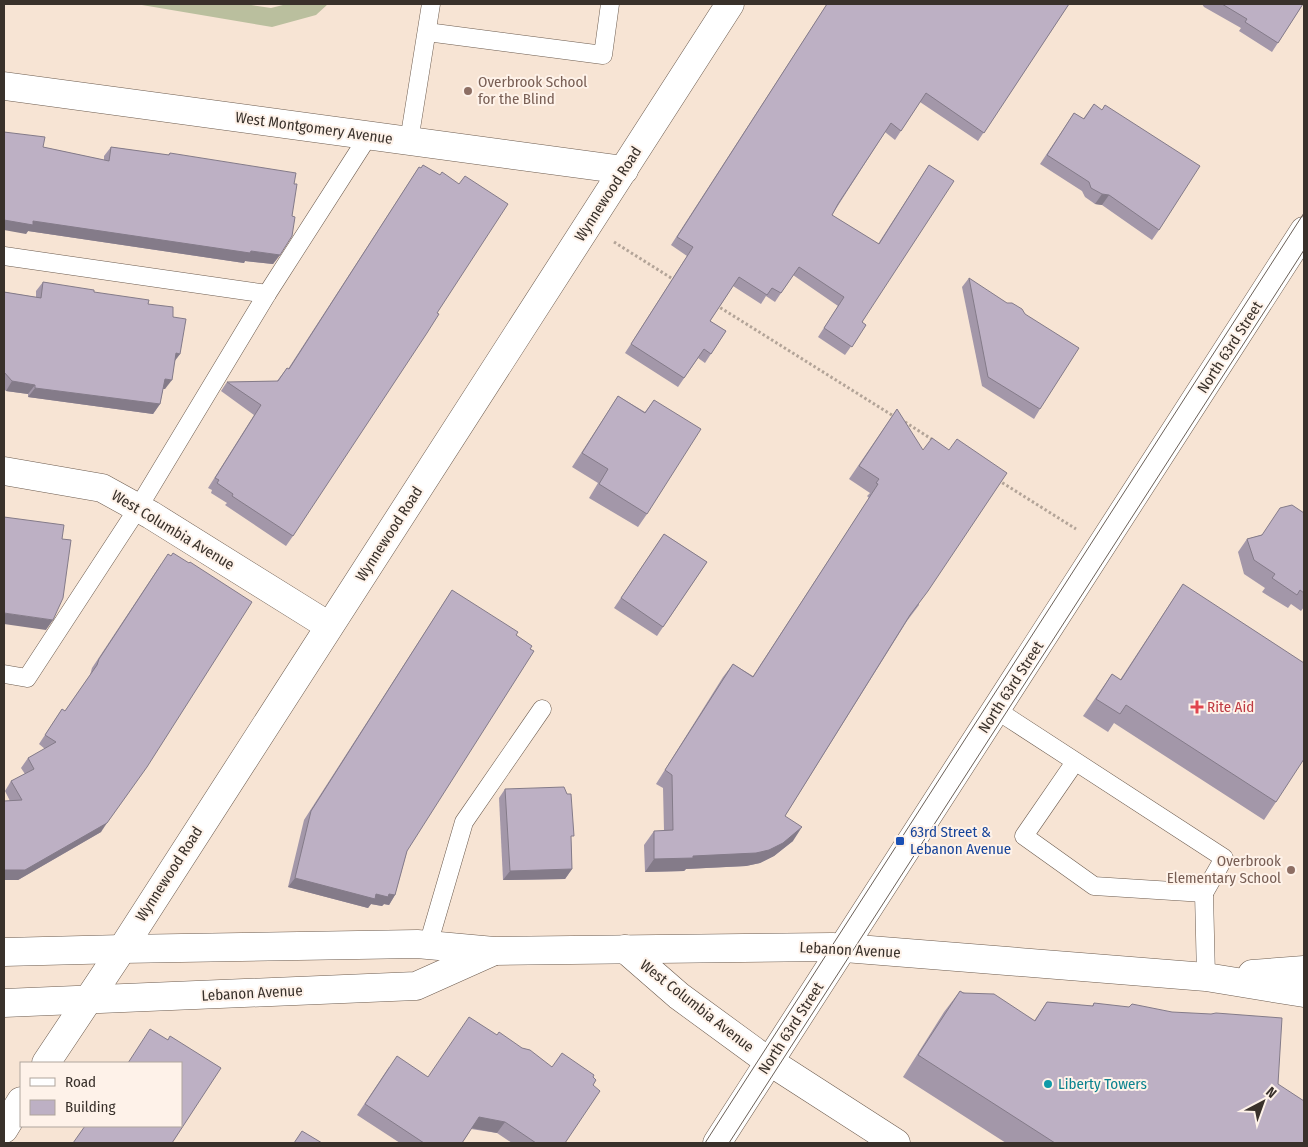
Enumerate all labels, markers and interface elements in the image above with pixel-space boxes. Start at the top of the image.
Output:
place label: Overbrook School for the Blind [478,73,587,108]
marker: Overbrook School for the Blind [462,85,474,97]
street label: West Montgomery Avenue [234,108,394,148]
street label: Wynnewood Road [571,143,645,245]
street label: North 63rd Street [1194,298,1266,396]
street label: Wynnewood Road [352,483,426,585]
street label: West Columbia Avenue [109,486,237,574]
street label: North 63rd Street [975,638,1047,736]
place label: Rite Aid [1207,698,1254,716]
marker: Rite Aid [1191,701,1203,713]
street label: Wynnewood Road [132,823,206,925]
place label: 63rd Street & Lebanon Avenue [910,823,1011,858]
marker: 63rd Street & Lebanon Avenue [894,835,906,847]
place label: Overbrook Elementary School [1167,852,1281,887]
marker: Overbrook Elementary School [1285,864,1297,876]
street label: Lebanon Avenue [799,938,901,962]
street label: West Columbia Avenue [636,956,758,1056]
street label: North 63rd Street [755,979,827,1077]
street label: Lebanon Avenue [201,981,303,1005]
legend [20,1062,182,1127]
text: Road [65,1073,96,1091]
place label: Liberty Towers [1058,1075,1147,1093]
north arrow [1238,1077,1288,1127]
marker: Liberty Towers [1042,1078,1054,1090]
text: N [1262,1083,1280,1102]
text: Building [65,1098,116,1116]

